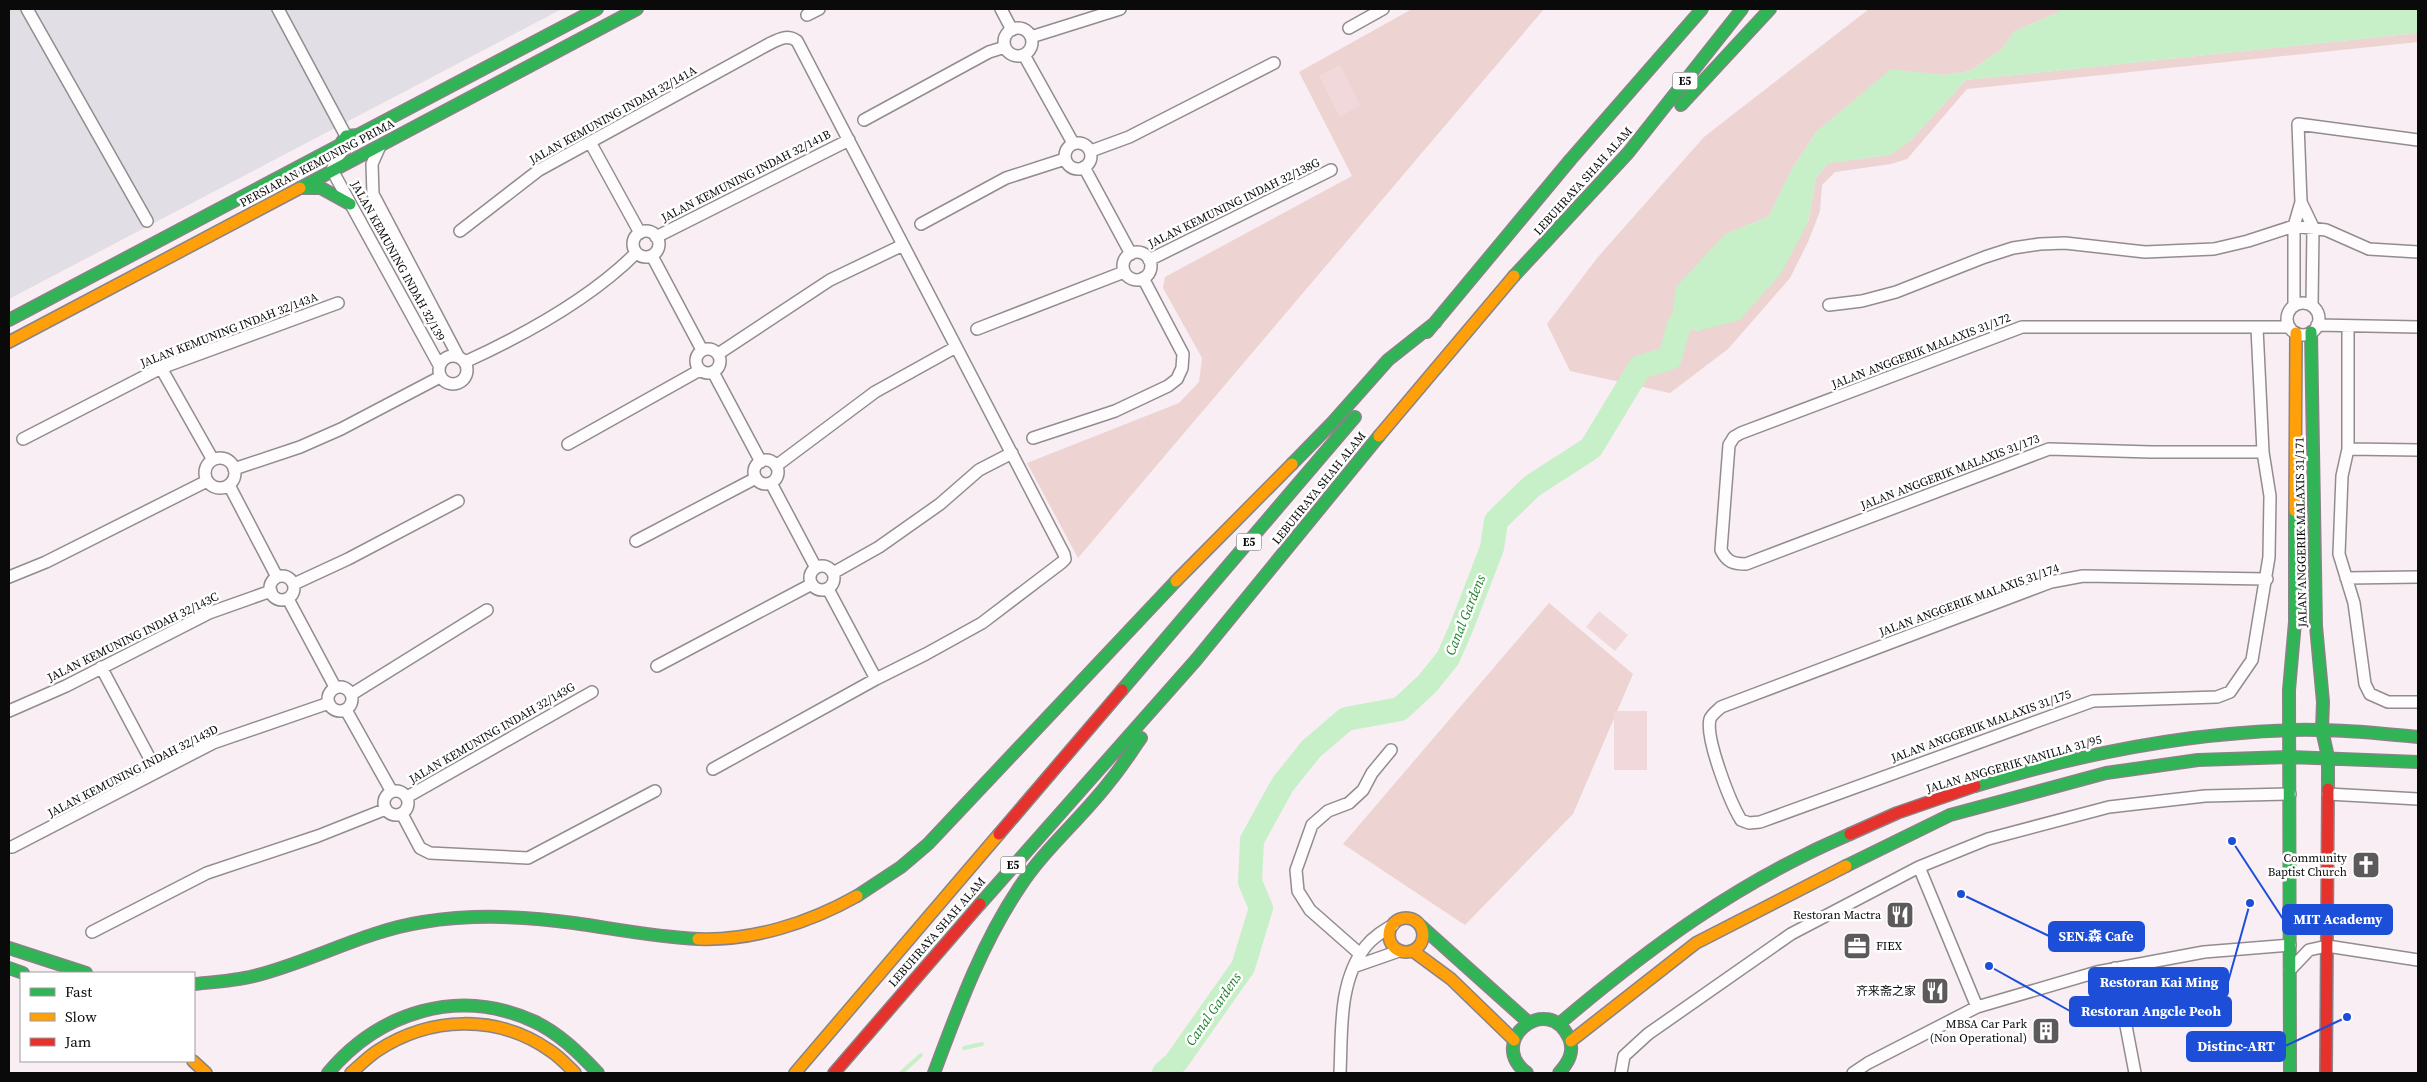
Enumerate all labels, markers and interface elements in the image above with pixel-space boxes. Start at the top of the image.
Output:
street label: JALAN KEMUNING INDAH 32/141A [526,62,699,168]
road number: E5 [1672,72,1698,90]
street label: PERSIARAN KEMUNING PRIMA [237,115,397,211]
street label: LEBUHRAYA SHAH ALAM [1530,123,1636,239]
street label: JALAN KEMUNING INDAH 32/141B [658,126,834,226]
street label: JALAN KEMUNING INDAH 32/138G [1145,154,1322,252]
street label: JALAN KEMUNING INDAH 32/139 [347,177,449,344]
street label: JALAN KEMUNING INDAH 32/143A [137,289,320,372]
street label: JALAN ANGGERIK MALAXIS 31/172 [1828,309,2013,393]
street label: LEBUHRAYA SHAH ALAM [1269,428,1370,548]
street label: JALAN ANGGERIK MALAXIS 31/173 [1857,430,2042,514]
street label: JALAN ANGGERIK MALAXIS 31/171 [2291,437,2311,628]
road number: E5 [1236,534,1262,550]
street label: JALAN ANGGERIK MALAXIS 31/174 [1876,560,2061,640]
water label: Canal Gardens [1440,571,1491,658]
street label: JALAN KEMUNING INDAH 32/143C [44,588,222,686]
street label: JALAN KEMUNING INDAH 32/143G [405,679,578,788]
street label: JALAN ANGGERIK MALAXIS 31/175 [1888,686,2073,766]
street label: JALAN KEMUNING INDAH 32/143D [44,721,221,822]
street label: JALAN ANGGERIK VANILLA 31/95 [1924,731,2104,797]
place label: Community Baptist Church [2268,850,2348,880]
church icon: Community Baptist Church [2351,850,2381,880]
road number: E5 [1000,856,1026,874]
street label: LEBUHRAYA SHAH ALAM [885,874,989,990]
restaurant icon: Restoran Mactra [1885,900,1915,930]
callout: MIT Academy [2283,905,2392,934]
place label: Restoran Mactra [1793,907,1882,923]
text: MIT Academy [2294,909,2383,929]
callout: SEN.森 Cafe [2049,922,2144,951]
text: SEN.森 Cafe [2059,926,2133,946]
office icon: FIEX [1842,931,1872,961]
place label: FIEX [1876,938,1903,954]
water label: Canal Gardens [1180,968,1246,1050]
callout: Restoran Kai Ming [2089,968,2228,997]
legend [20,972,195,1062]
text: Restoran Kai Ming [2100,972,2219,992]
restaurant icon: 齐来斋之家 [1920,976,1950,1006]
text: Fast [65,981,92,1002]
place label: 齐来斋之家 [1856,983,1916,999]
callout: Restoran Angcle Peoh [2070,997,2231,1026]
text: Restoran Angcle Peoh [2081,1001,2221,1021]
text: Slow [65,1006,97,1027]
place label: MBSA Car Park (Non Operational) [1930,1016,2027,1046]
building icon: MBSA Car Park (Non Operational) [2031,1016,2061,1046]
text: Jam [64,1031,92,1052]
callout: Distinc-ART [2187,1032,2285,1061]
text: Distinc-ART [2197,1036,2275,1056]

